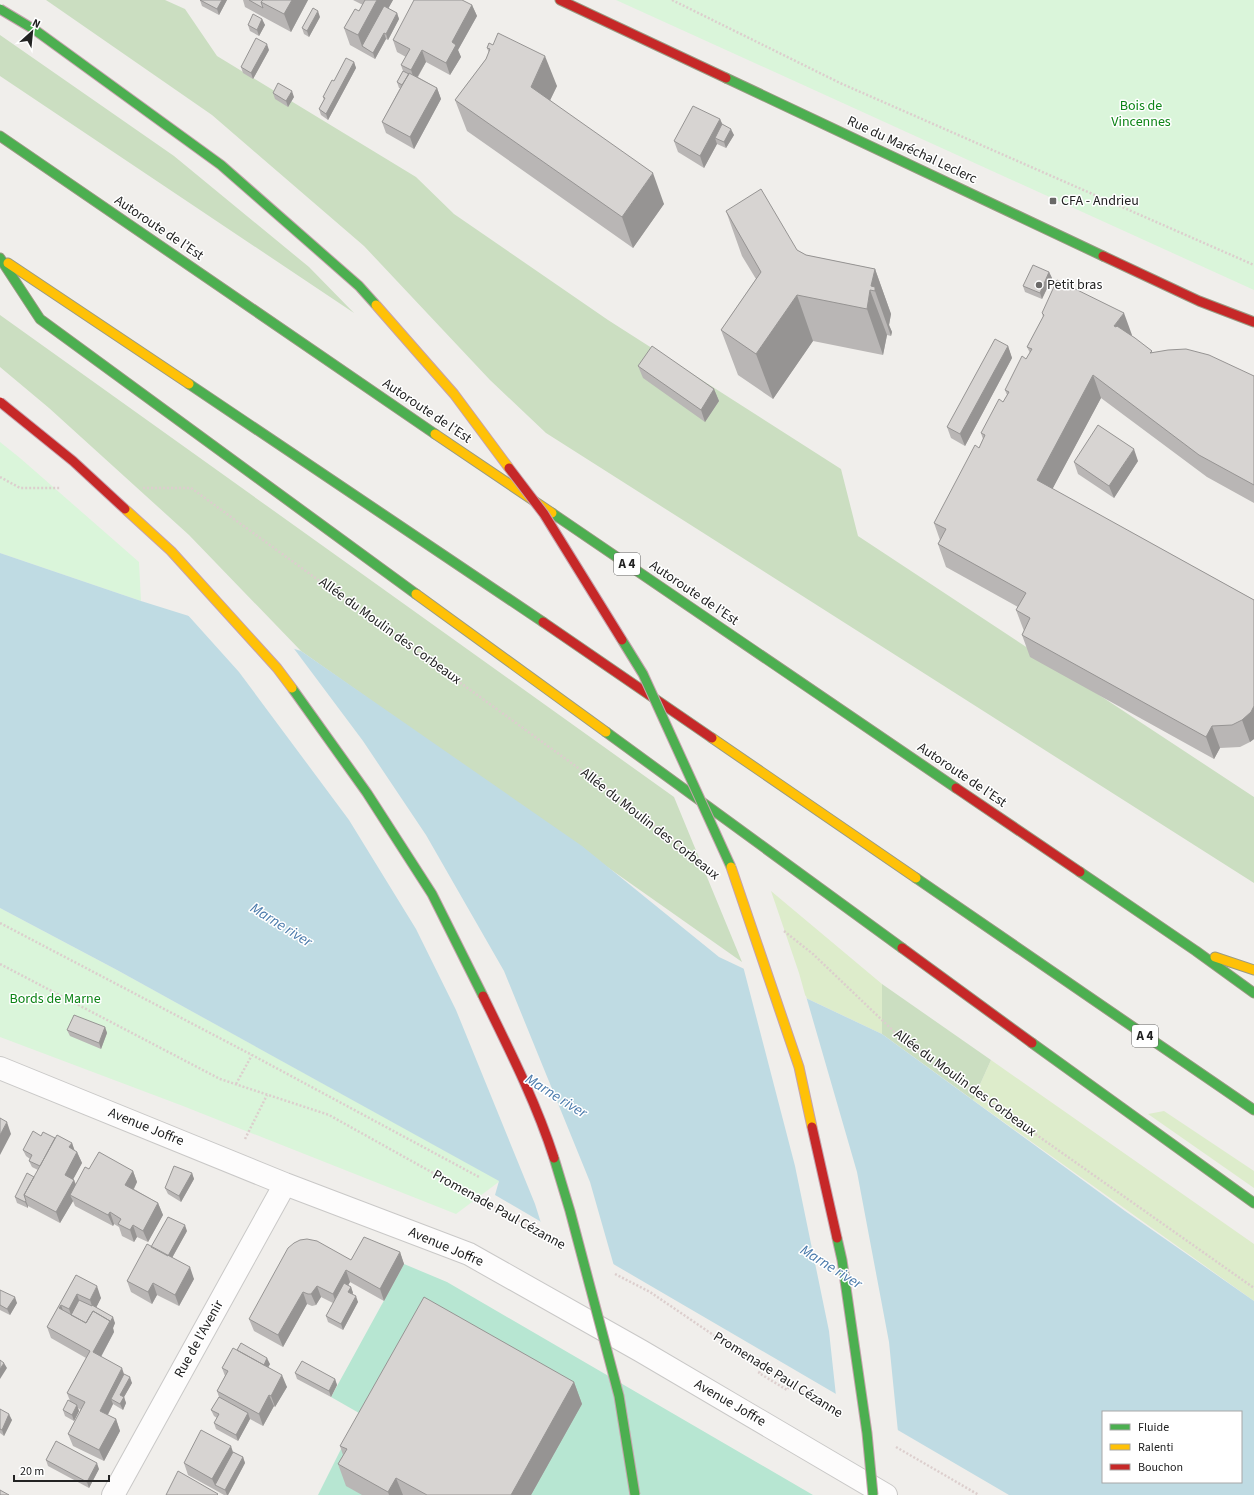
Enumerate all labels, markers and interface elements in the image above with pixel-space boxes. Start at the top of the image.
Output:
north arrow [12,12,52,52]
text: N [30,15,43,32]
park label: Bois de Vincennes [1111,96,1171,132]
street label: Rue du Maréchal Leclerc [844,111,981,189]
street label: Autoroute de l’Est [110,191,208,265]
place label: CFA - Andrieu [1061,191,1139,211]
marker: CFA - Andrieu [1048,196,1058,206]
place label: Petit bras [1047,275,1102,295]
marker: Petit bras [1034,280,1044,290]
street label: Autoroute de l’Est [378,374,476,448]
road number: A 4 [614,553,640,575]
street label: Autoroute de l’Est [645,556,743,630]
street label: Allée du Moulin des Corbeaux [315,572,466,690]
street label: Autoroute de l’Est [913,738,1011,812]
street label: Allée du Moulin des Corbeaux [576,763,724,885]
water label: Marne river [246,898,317,953]
park label: Bords de Marne [9,989,101,1009]
street label: Allée du Moulin des Corbeaux [890,1024,1041,1142]
road number: A 4 [1132,1025,1158,1047]
water label: Marne river [521,1069,592,1124]
street label: Avenue Joffre [105,1103,187,1151]
street label: Promenade Paul Cézanne [429,1165,569,1255]
street label: Avenue Joffre [405,1222,487,1272]
water label: Marne river [796,1240,867,1295]
street label: Rue de l'Avenir [169,1296,229,1381]
street label: Promenade Paul Cézanne [709,1327,847,1423]
street label: Avenue Joffre [690,1374,770,1432]
legend [1102,1411,1242,1483]
text: Fluide [1138,1419,1169,1436]
text: Ralenti [1138,1439,1173,1456]
scale bar [14,1457,109,1483]
text: Bouchon [1138,1459,1183,1476]
text: 20 m [20,1463,44,1480]

